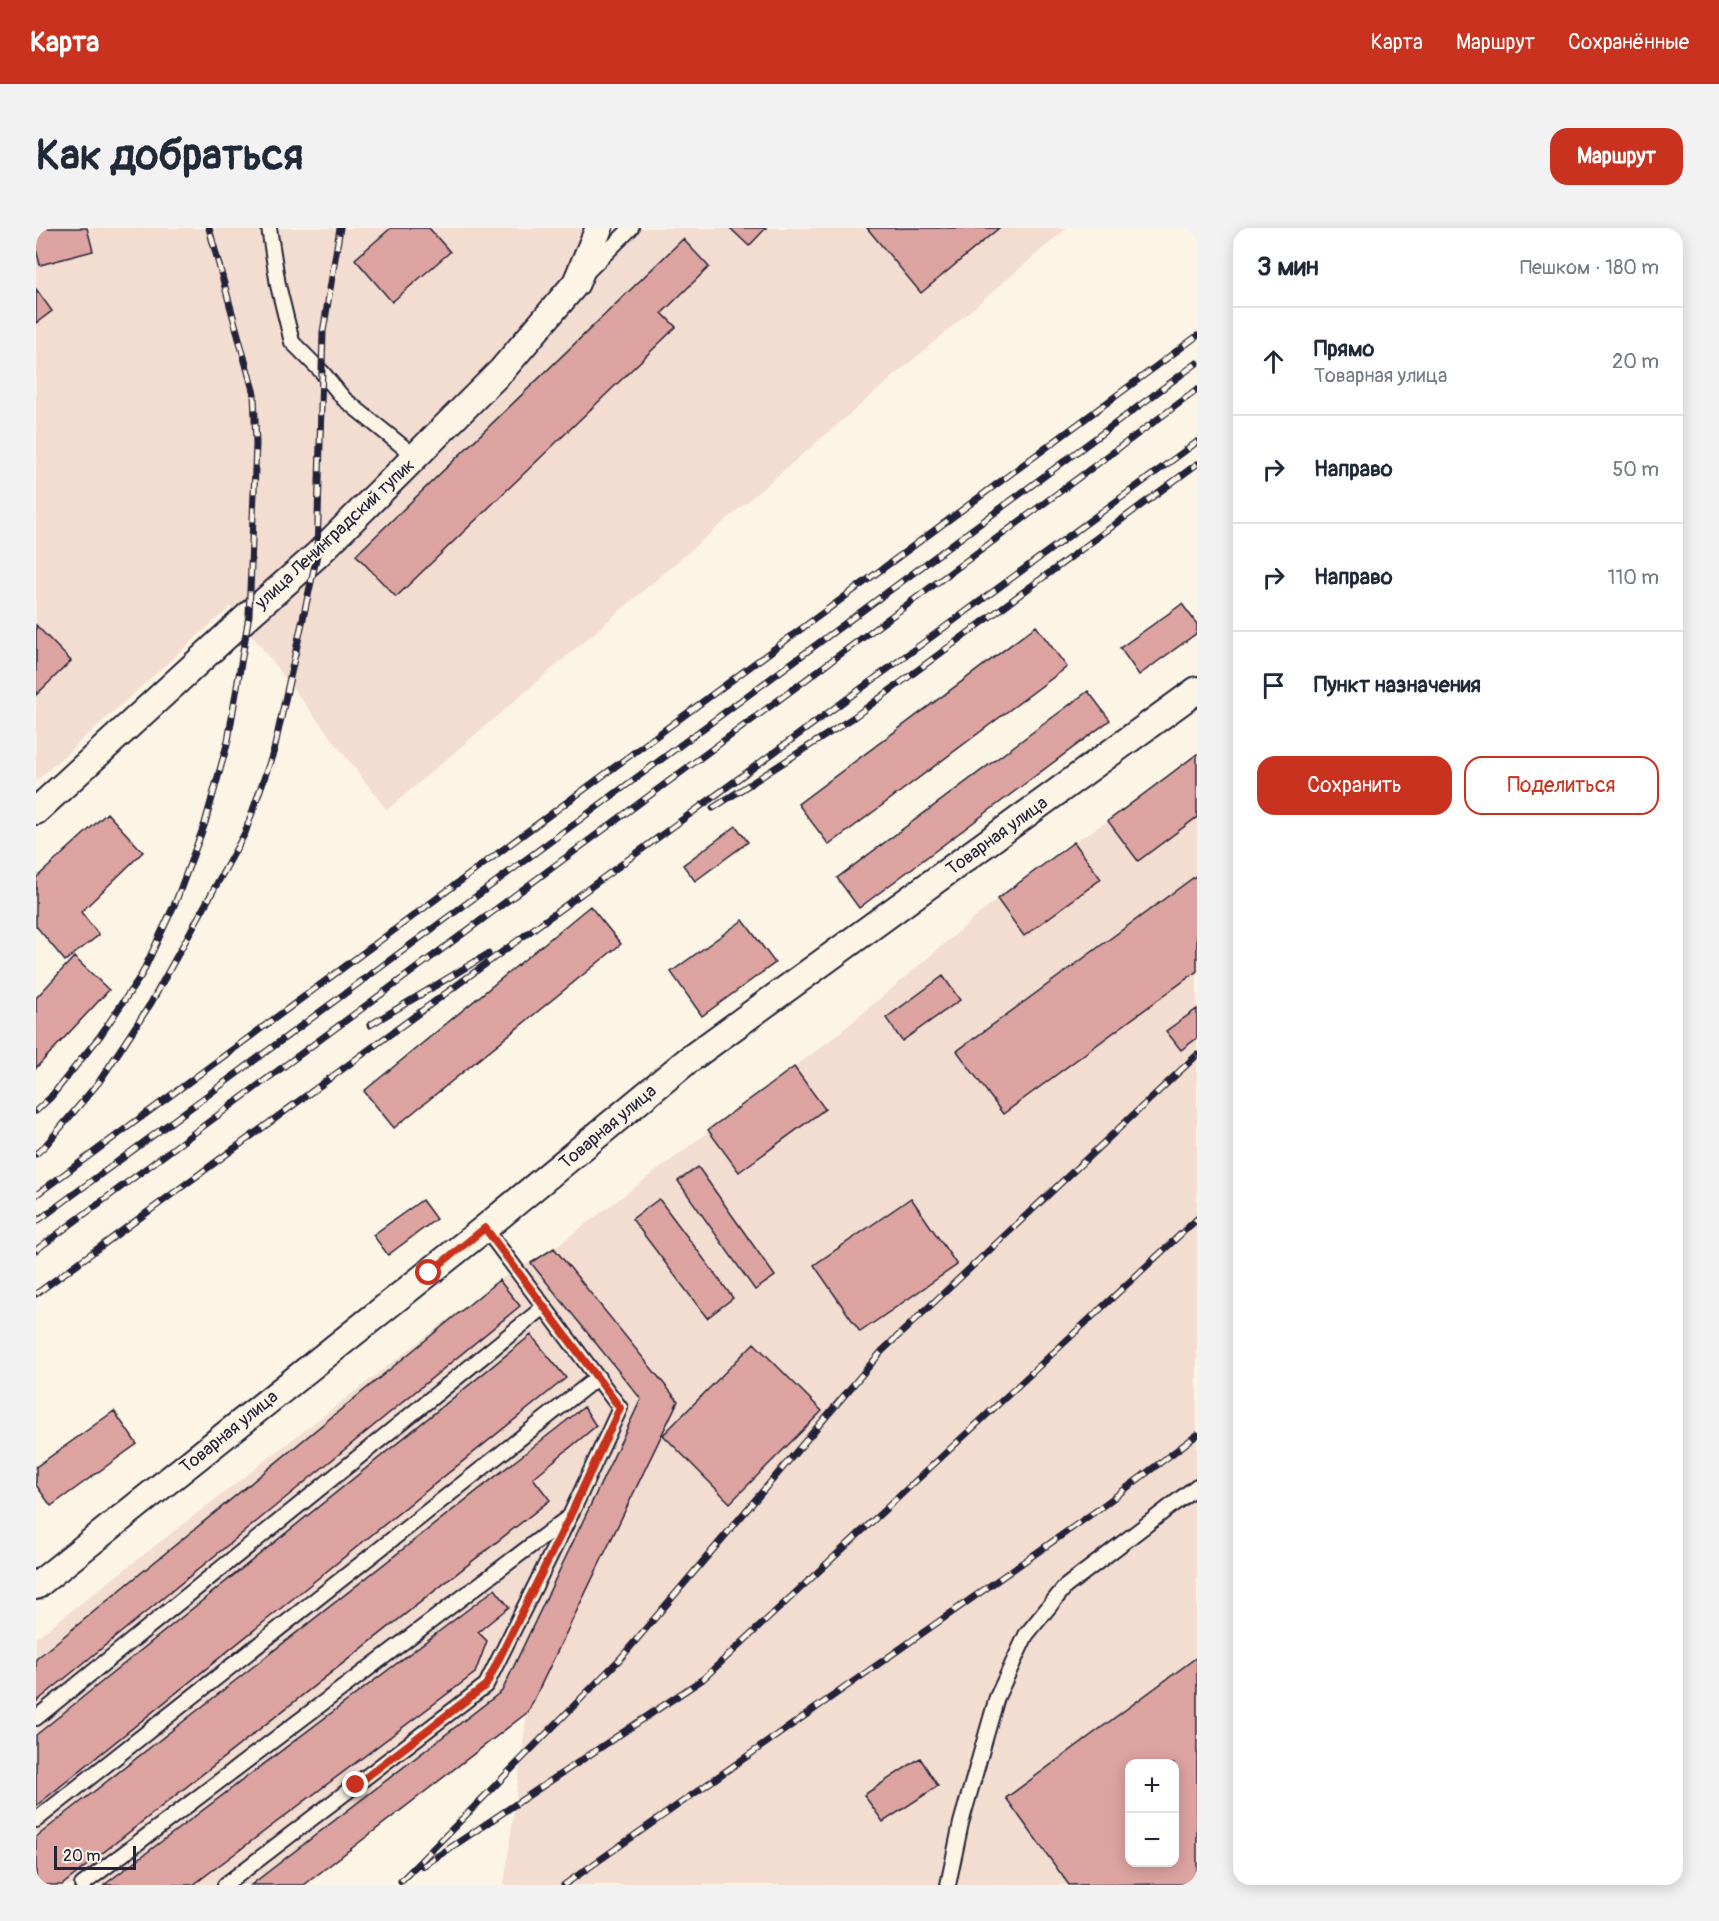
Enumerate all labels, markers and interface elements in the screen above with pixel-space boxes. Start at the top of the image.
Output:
text: Карта [30,25,99,60]
text: Карта [1371,29,1423,56]
text: Маршрут [1456,29,1535,56]
text: Сохранённые [1568,29,1689,56]
button: Маршрут [1550,128,1683,185]
text: Как добраться [36,130,303,182]
text: 3 мин [1257,251,1319,283]
text: Пешком · 180 m [1520,255,1659,280]
text: Прямо [1314,335,1374,363]
icon: ahead [1257,345,1290,378]
text: 20 m [1612,349,1659,374]
text: Товарная улица [1314,363,1447,388]
icon: right [1257,453,1290,486]
street label: улица Ленинградский тупик [250,454,420,615]
text: Направо [1314,455,1393,483]
text: 50 m [1612,457,1659,482]
icon: right [1257,561,1290,594]
text: Направо [1314,563,1393,591]
text: 110 m [1608,565,1659,590]
icon: arrive [1257,669,1290,702]
text: Пункт назначения [1314,671,1481,699]
button: Сохранить [1257,756,1452,815]
button: Поделиться [1464,756,1659,815]
street label: Товарная улица [942,791,1052,881]
street label: Товарная улица [555,1080,661,1174]
route start [415,1259,441,1285]
street label: Товарная улица [175,1385,283,1479]
map controls [1125,1759,1179,1867]
button: + [1125,1759,1179,1813]
route end [342,1771,368,1797]
button: − [1125,1813,1179,1867]
scale bar [54,1843,136,1870]
text: 20 m [63,1846,101,1866]

